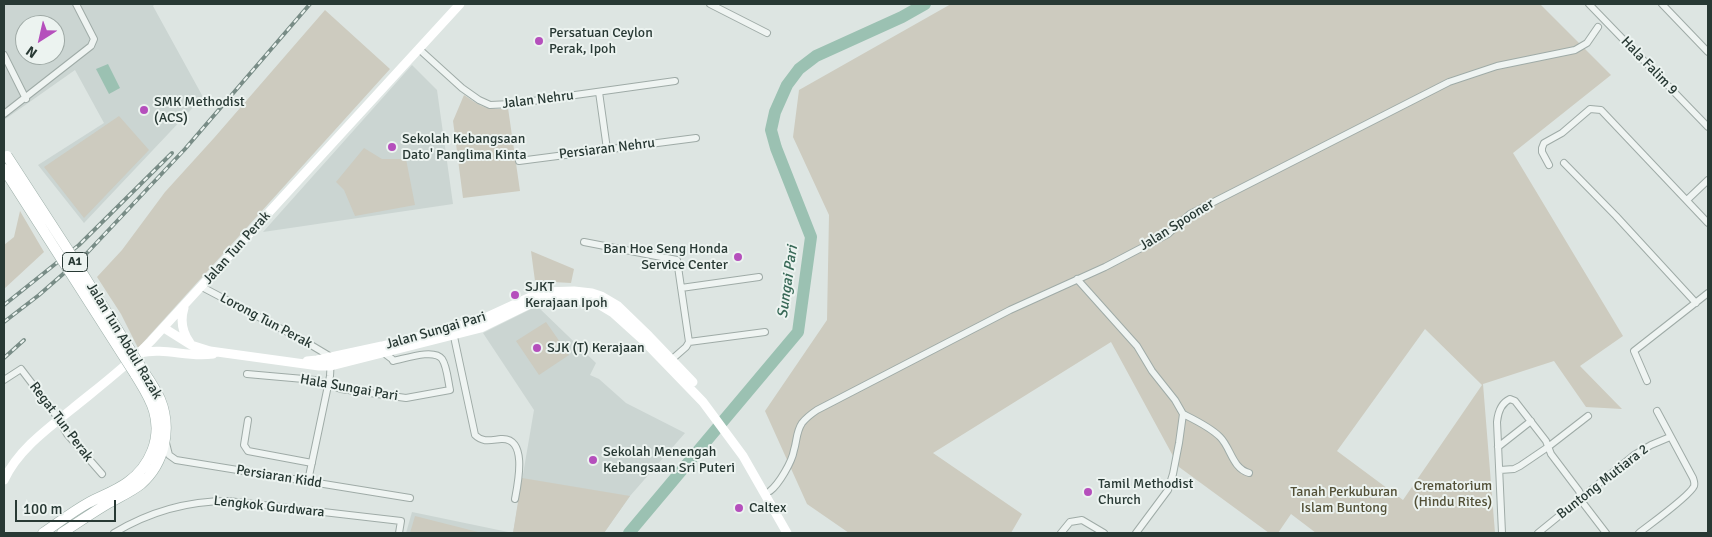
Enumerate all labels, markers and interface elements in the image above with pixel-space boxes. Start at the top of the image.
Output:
north arrow [15,15,65,65]
place label: Persatuan Ceylon Perak, Ipoh [549,25,653,58]
street label: Hala Falim 9 [1617,33,1681,99]
marker: Persatuan Ceylon Perak, Ipoh [533,35,545,47]
text: N [23,42,41,62]
street label: Jalan Nehru [501,87,575,113]
place label: SMK Methodist (ACS) [154,94,245,126]
marker: SMK Methodist (ACS) [138,104,150,116]
place label: Sekolah Kebangsaan Dato' Panglima Kinta [402,131,527,164]
street label: Persiaran Nehru [558,135,656,163]
marker: Sekolah Kebangsaan Dato' Panglima Kinta [386,141,398,153]
street label: Jalan Spooner [1137,195,1217,255]
street label: Jalan Tun Perak [200,208,274,288]
place label: Ban Hoe Seng Honda Service Center [603,241,728,274]
water label: Sungai Pari [774,244,802,320]
marker: Ban Hoe Seng Honda Service Center [732,251,744,263]
road number: A1 [62,252,88,272]
place label: SJKT Kerajaan Ipoh [525,279,608,312]
street label: Jalan Tun Abdul Razak [83,280,165,402]
marker: SJKT Kerajaan Ipoh [509,289,521,301]
street label: Lorong Tun Perak [217,290,315,352]
street label: Jalan Sungai Pari [384,309,488,353]
place label: SJK (T) Kerajaan [547,340,645,356]
marker: SJK (T) Kerajaan [531,342,543,354]
street label: Hala Sungai Pari [299,371,399,405]
street label: Regat Tun Perak [26,379,96,465]
street label: Buntong Mutiara 2 [1554,441,1652,523]
place label: Sekolah Menengah Kebangsaan Sri Puteri [603,444,735,477]
marker: Sekolah Menengah Kebangsaan Sri Puteri [587,454,599,466]
street label: Persiaran Kidd [235,462,323,492]
place label: Tamil Methodist Church [1098,476,1193,508]
park label: Crematorium (Hindu Rites) [1414,478,1492,511]
park label: Tanah Perkuburan Islam Buntong [1290,484,1398,516]
marker: Tamil Methodist Church [1082,486,1094,498]
scale bar [18,490,119,522]
street label: Lengkok Gurdwara [213,493,325,521]
text: 100 m [23,500,63,518]
place label: Caltex [749,500,787,516]
marker: Caltex [733,502,745,514]

